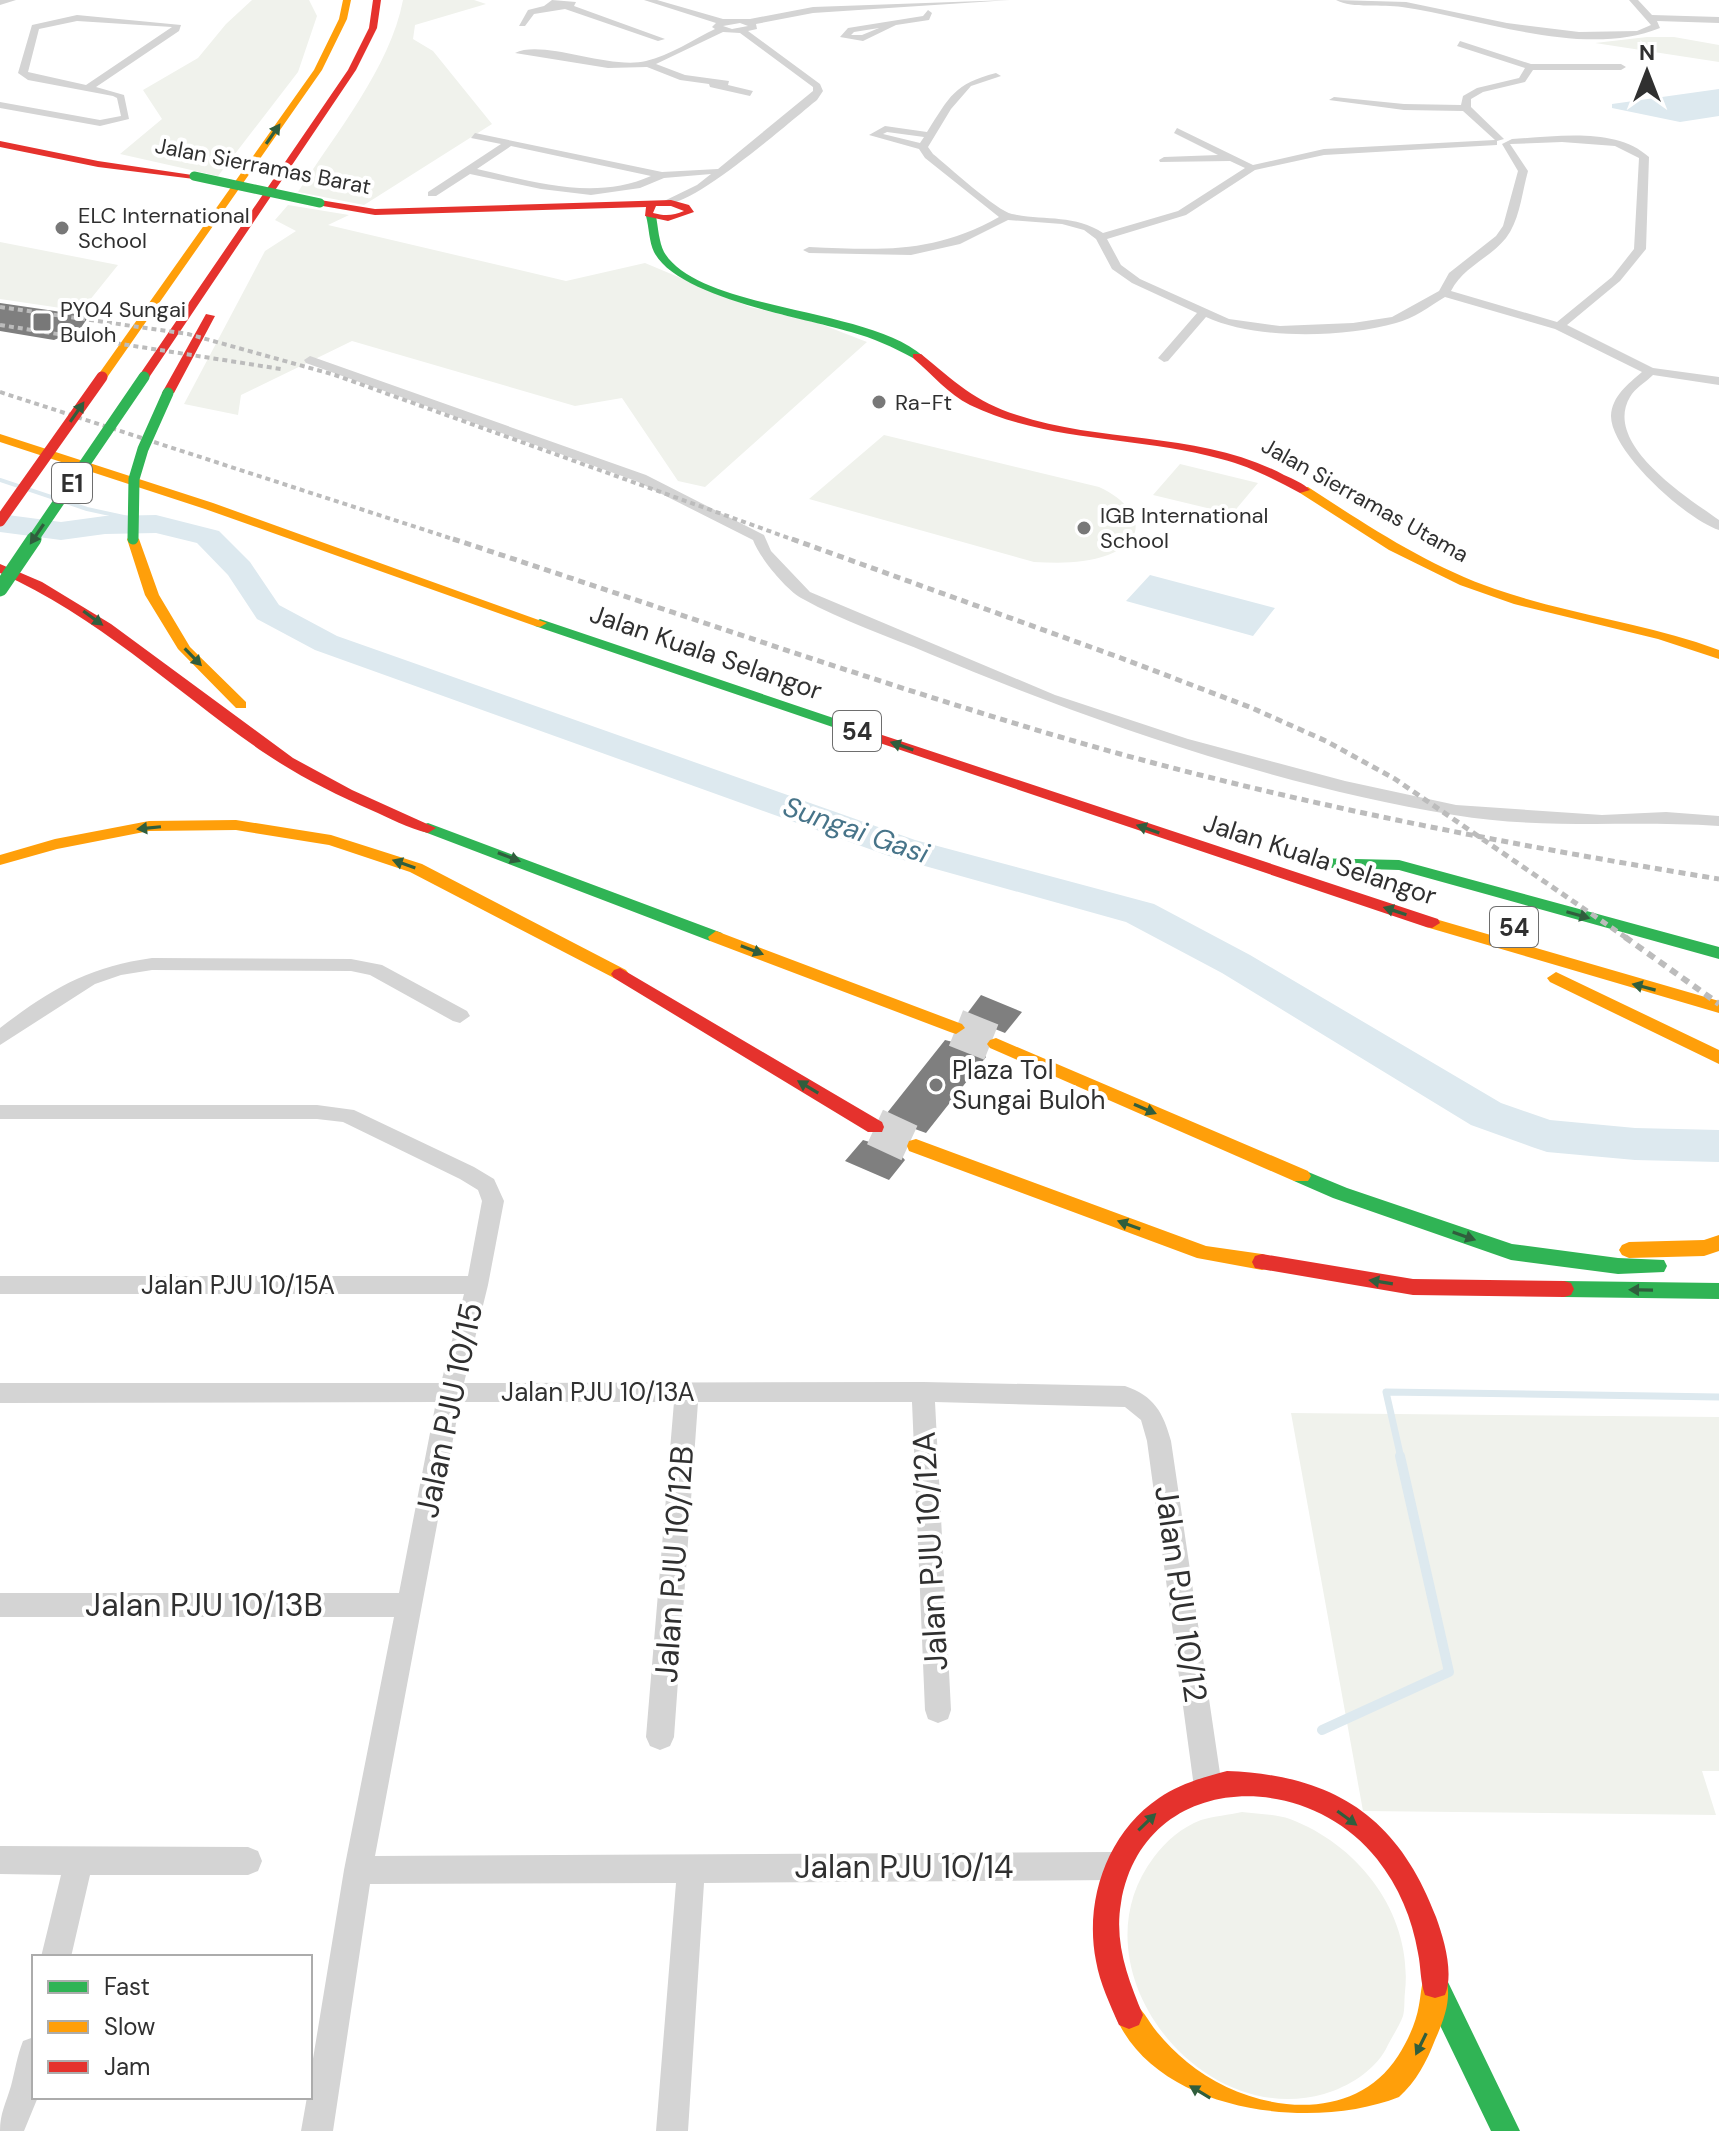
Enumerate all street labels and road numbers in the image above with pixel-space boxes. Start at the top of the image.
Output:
street label: Jalan Sierramas Barat [153,131,373,201]
street label: Jalan Sierramas Utama [1256,431,1474,569]
road number: E1 [52,463,92,503]
street label: Jalan Kuala Selangor [585,596,827,708]
road number: 54 [833,711,881,751]
street label: Jalan Kuala Selangor [1199,805,1441,913]
road number: 54 [1490,907,1538,947]
street label: Jalan PJU 10/15A [141,1268,335,1302]
street label: Jalan PJU 10/15 [406,1298,492,1522]
street label: Jalan PJU 10/13A [501,1375,695,1409]
street label: Jalan PJU 10/12A [903,1430,957,1672]
street label: Jalan PJU 10/12B [645,1444,703,1684]
street label: Jalan PJU 10/12 [1145,1483,1217,1705]
street label: Jalan PJU 10/13B [85,1584,323,1626]
street label: Jalan PJU 10/14 [794,1846,1014,1888]

